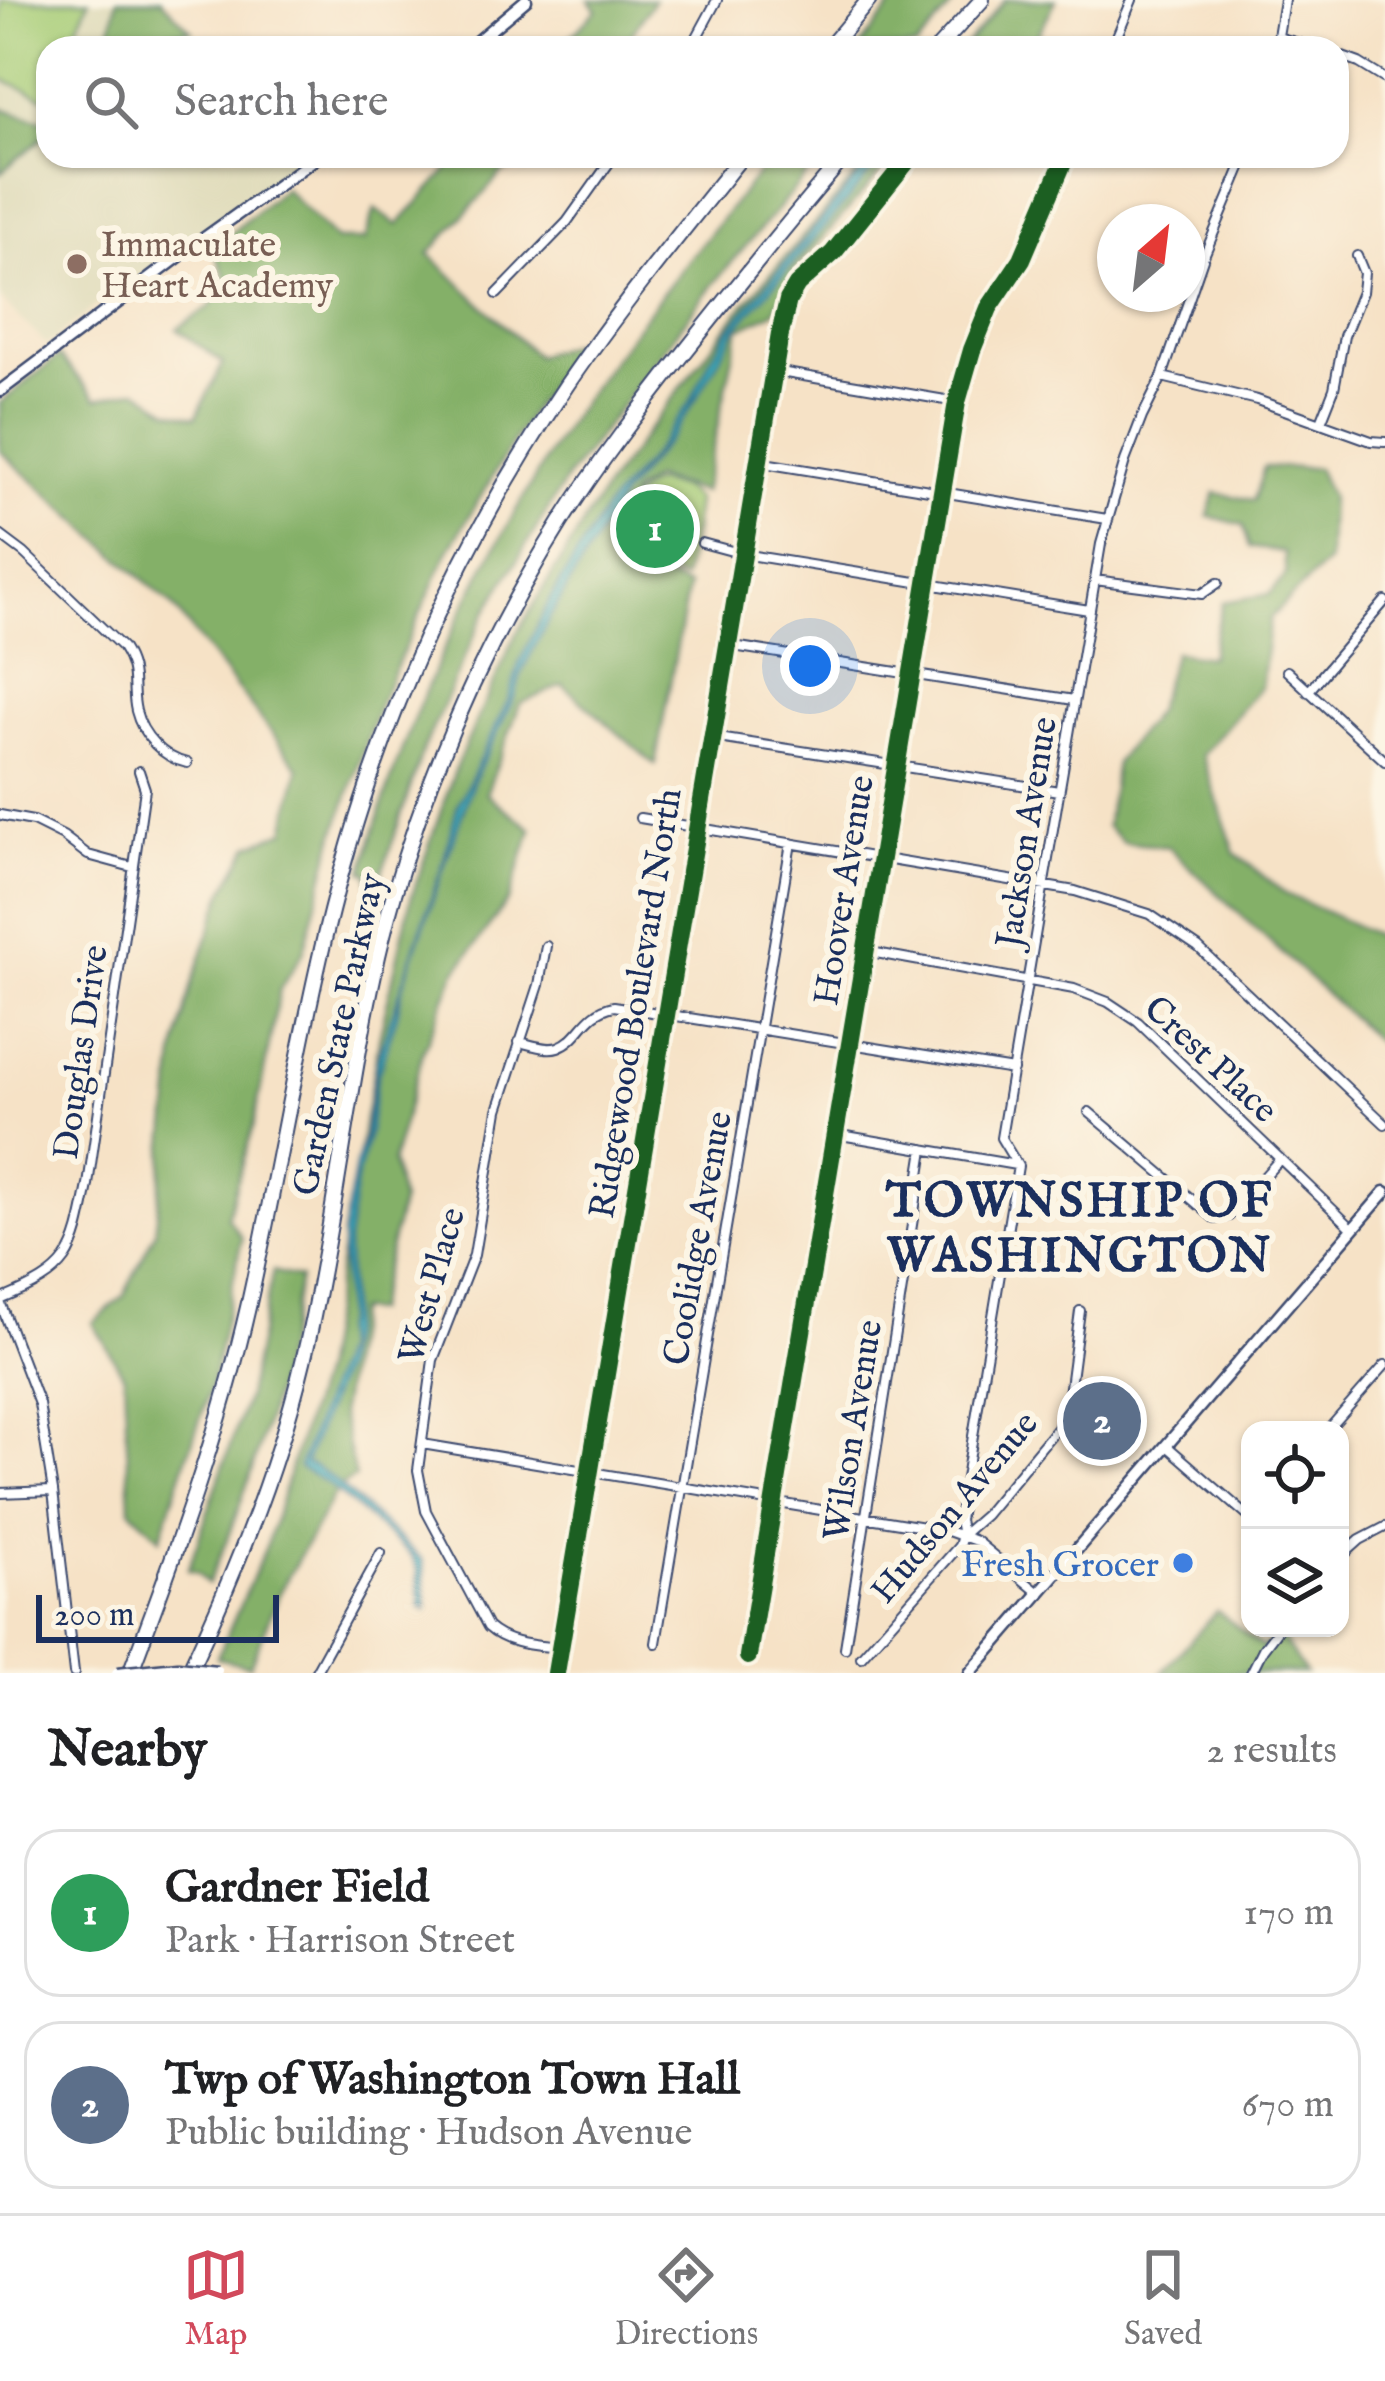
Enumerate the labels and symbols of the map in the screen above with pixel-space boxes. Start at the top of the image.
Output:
north arrow [1097,204,1205,312]
place label: Immaculate Heart Academy [101,223,334,310]
marker: Immaculate Heart Academy [64,251,90,277]
pin: 1 [616,484,694,574]
your location [780,636,840,696]
street label: Jackson Avenue [986,714,1069,955]
street label: Hoover Avenue [804,772,886,1009]
street label: Ridgewood Boulevard North [580,785,694,1222]
street label: Garden State Parkway [283,869,397,1200]
street label: Douglas Drive [44,942,120,1163]
street label: Crest Place [1133,987,1286,1134]
street label: Coolidge Avenue [654,1108,744,1369]
district label: TOWNSHIP OF WASHINGTON [885,1173,1274,1288]
street label: West Place [389,1203,477,1369]
street label: Wilson Avenue [814,1317,894,1544]
pin: 2 [1063,1376,1141,1466]
street label: Hudson Avenue [861,1402,1049,1614]
place label: Fresh Grocer [961,1543,1159,1589]
marker: Fresh Grocer [1170,1550,1196,1576]
scale bar [36,1589,279,1642]

